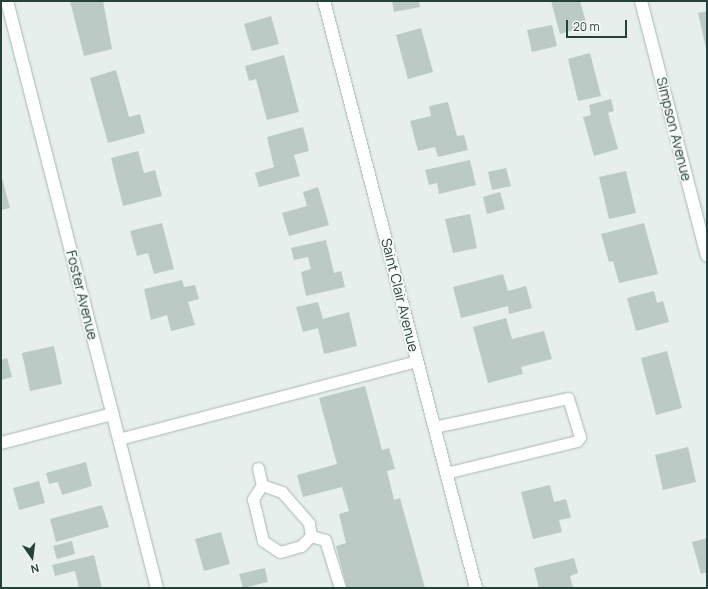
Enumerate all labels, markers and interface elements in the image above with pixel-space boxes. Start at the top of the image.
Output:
scale bar [568,12,629,38]
text: 20 m [573,18,600,35]
street label: Simpson Avenue [653,75,695,183]
street label: Saint Clair Avenue [378,236,422,354]
street label: Foster Avenue [63,248,101,342]
north arrow [12,537,52,577]
text: N [29,561,41,577]

